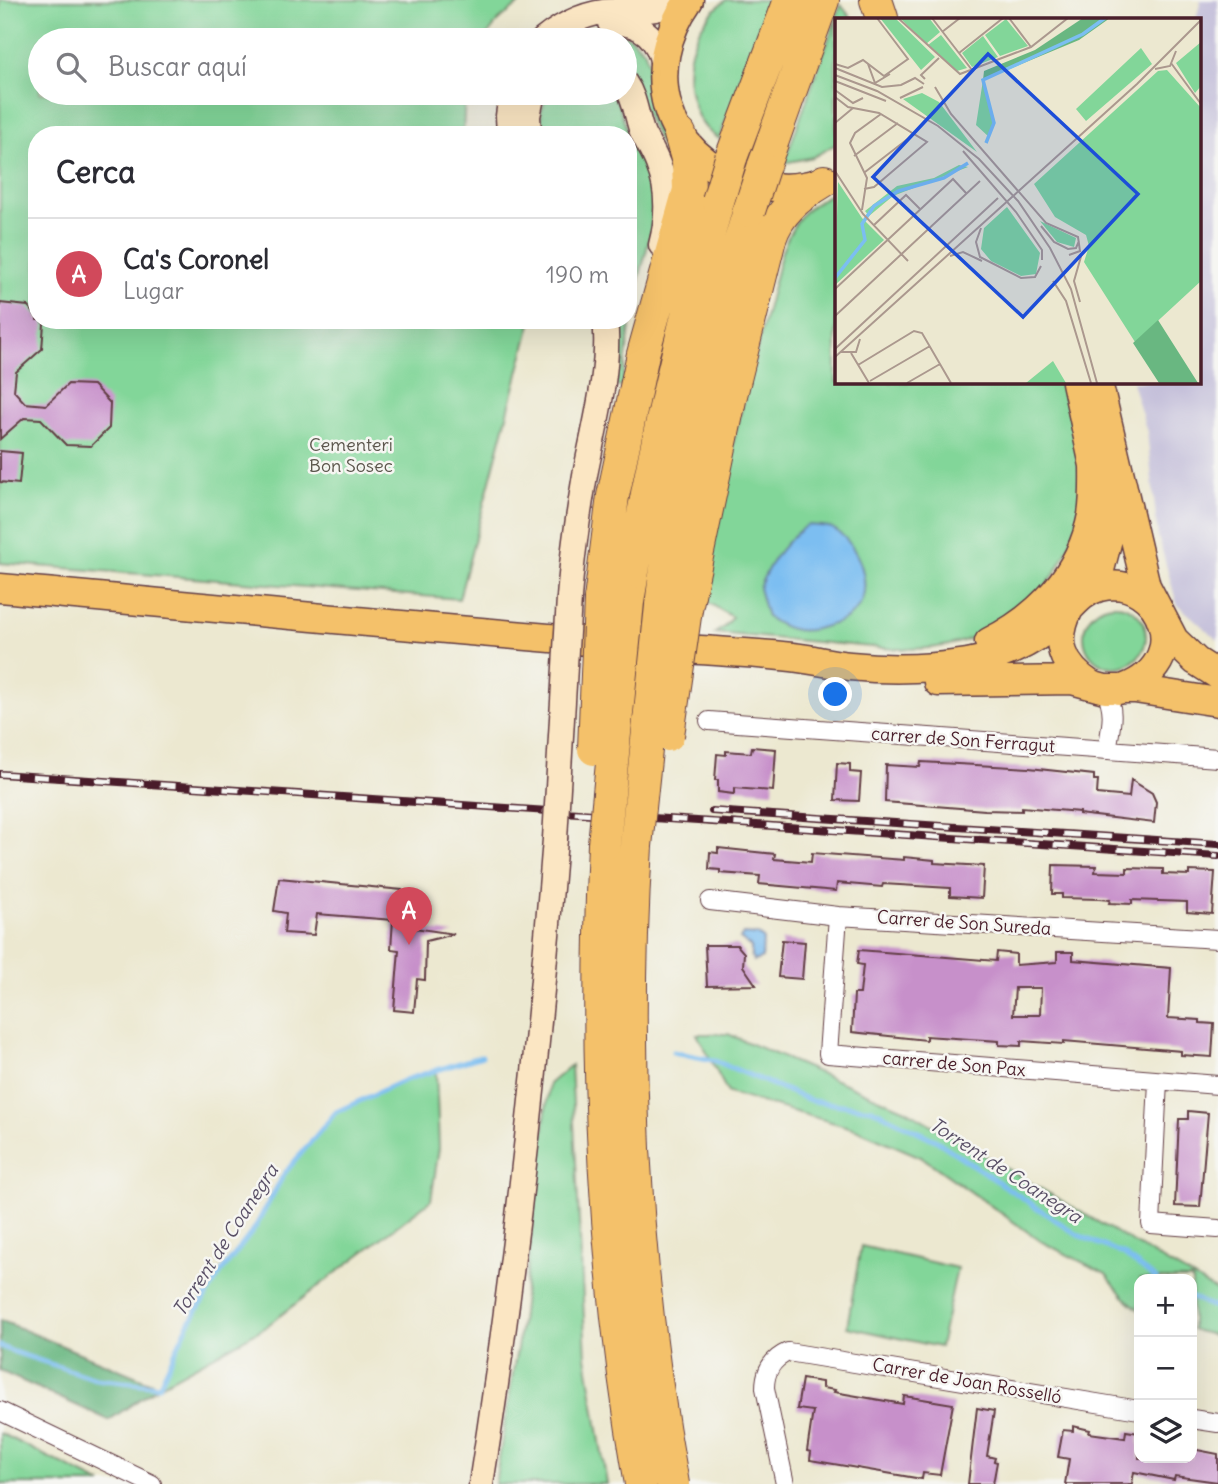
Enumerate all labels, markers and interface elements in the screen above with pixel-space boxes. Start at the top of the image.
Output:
inset map [835,18,1200,383]
search box [28,28,637,105]
icon: search [52,48,90,86]
text: Buscar aquí [108,50,247,83]
text: Cerca [56,153,135,191]
text: Ca's Coronel [123,243,269,276]
text: A [72,260,86,289]
text: 190 m [546,260,609,289]
text: Lugar [123,276,184,305]
park label: Cementeri Bon Sosec [309,433,393,477]
your location [818,677,852,711]
street label: carrer de Son Ferragut [870,722,1056,757]
pin: A [386,887,432,945]
street label: Carrer de Son Sureda [876,905,1052,940]
street label: carrer de Son Pax [882,1046,1027,1081]
water label: Torrent de Coanegra [926,1112,1087,1229]
water label: Torrent de Coanegra [167,1159,284,1320]
map controls [1134,1274,1197,1463]
button: + [1134,1274,1197,1337]
button: − [1134,1337,1197,1400]
street label: Carrer de Joan Rosselló [871,1353,1064,1408]
button: layers [1134,1400,1197,1463]

